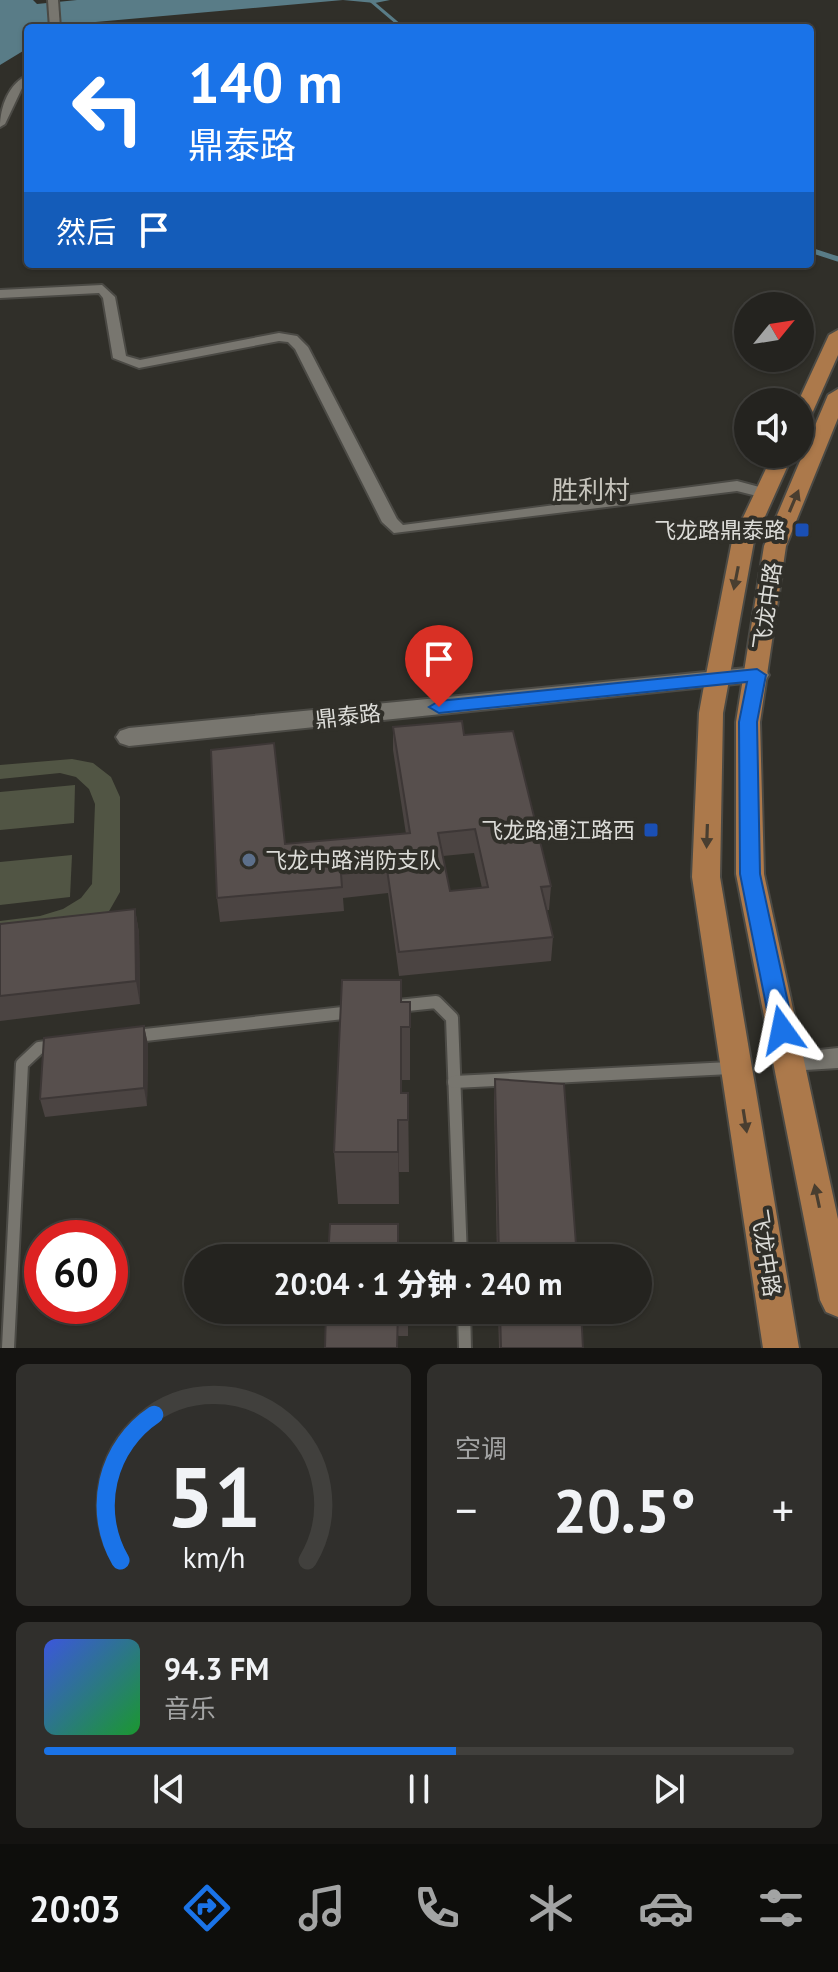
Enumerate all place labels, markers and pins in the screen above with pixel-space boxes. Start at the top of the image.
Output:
place label: 飞龙路鼎泰路 [654,516,786,544]
marker: 飞龙路鼎泰路 [793,521,811,539]
pin [405,625,473,707]
place label: 飞龙路通江路西 [481,816,635,844]
marker: 飞龙路通江路西 [642,821,660,839]
place label: 飞龙中路消防支队 [265,846,441,874]
marker: 飞龙中路消防支队 [240,851,258,869]

